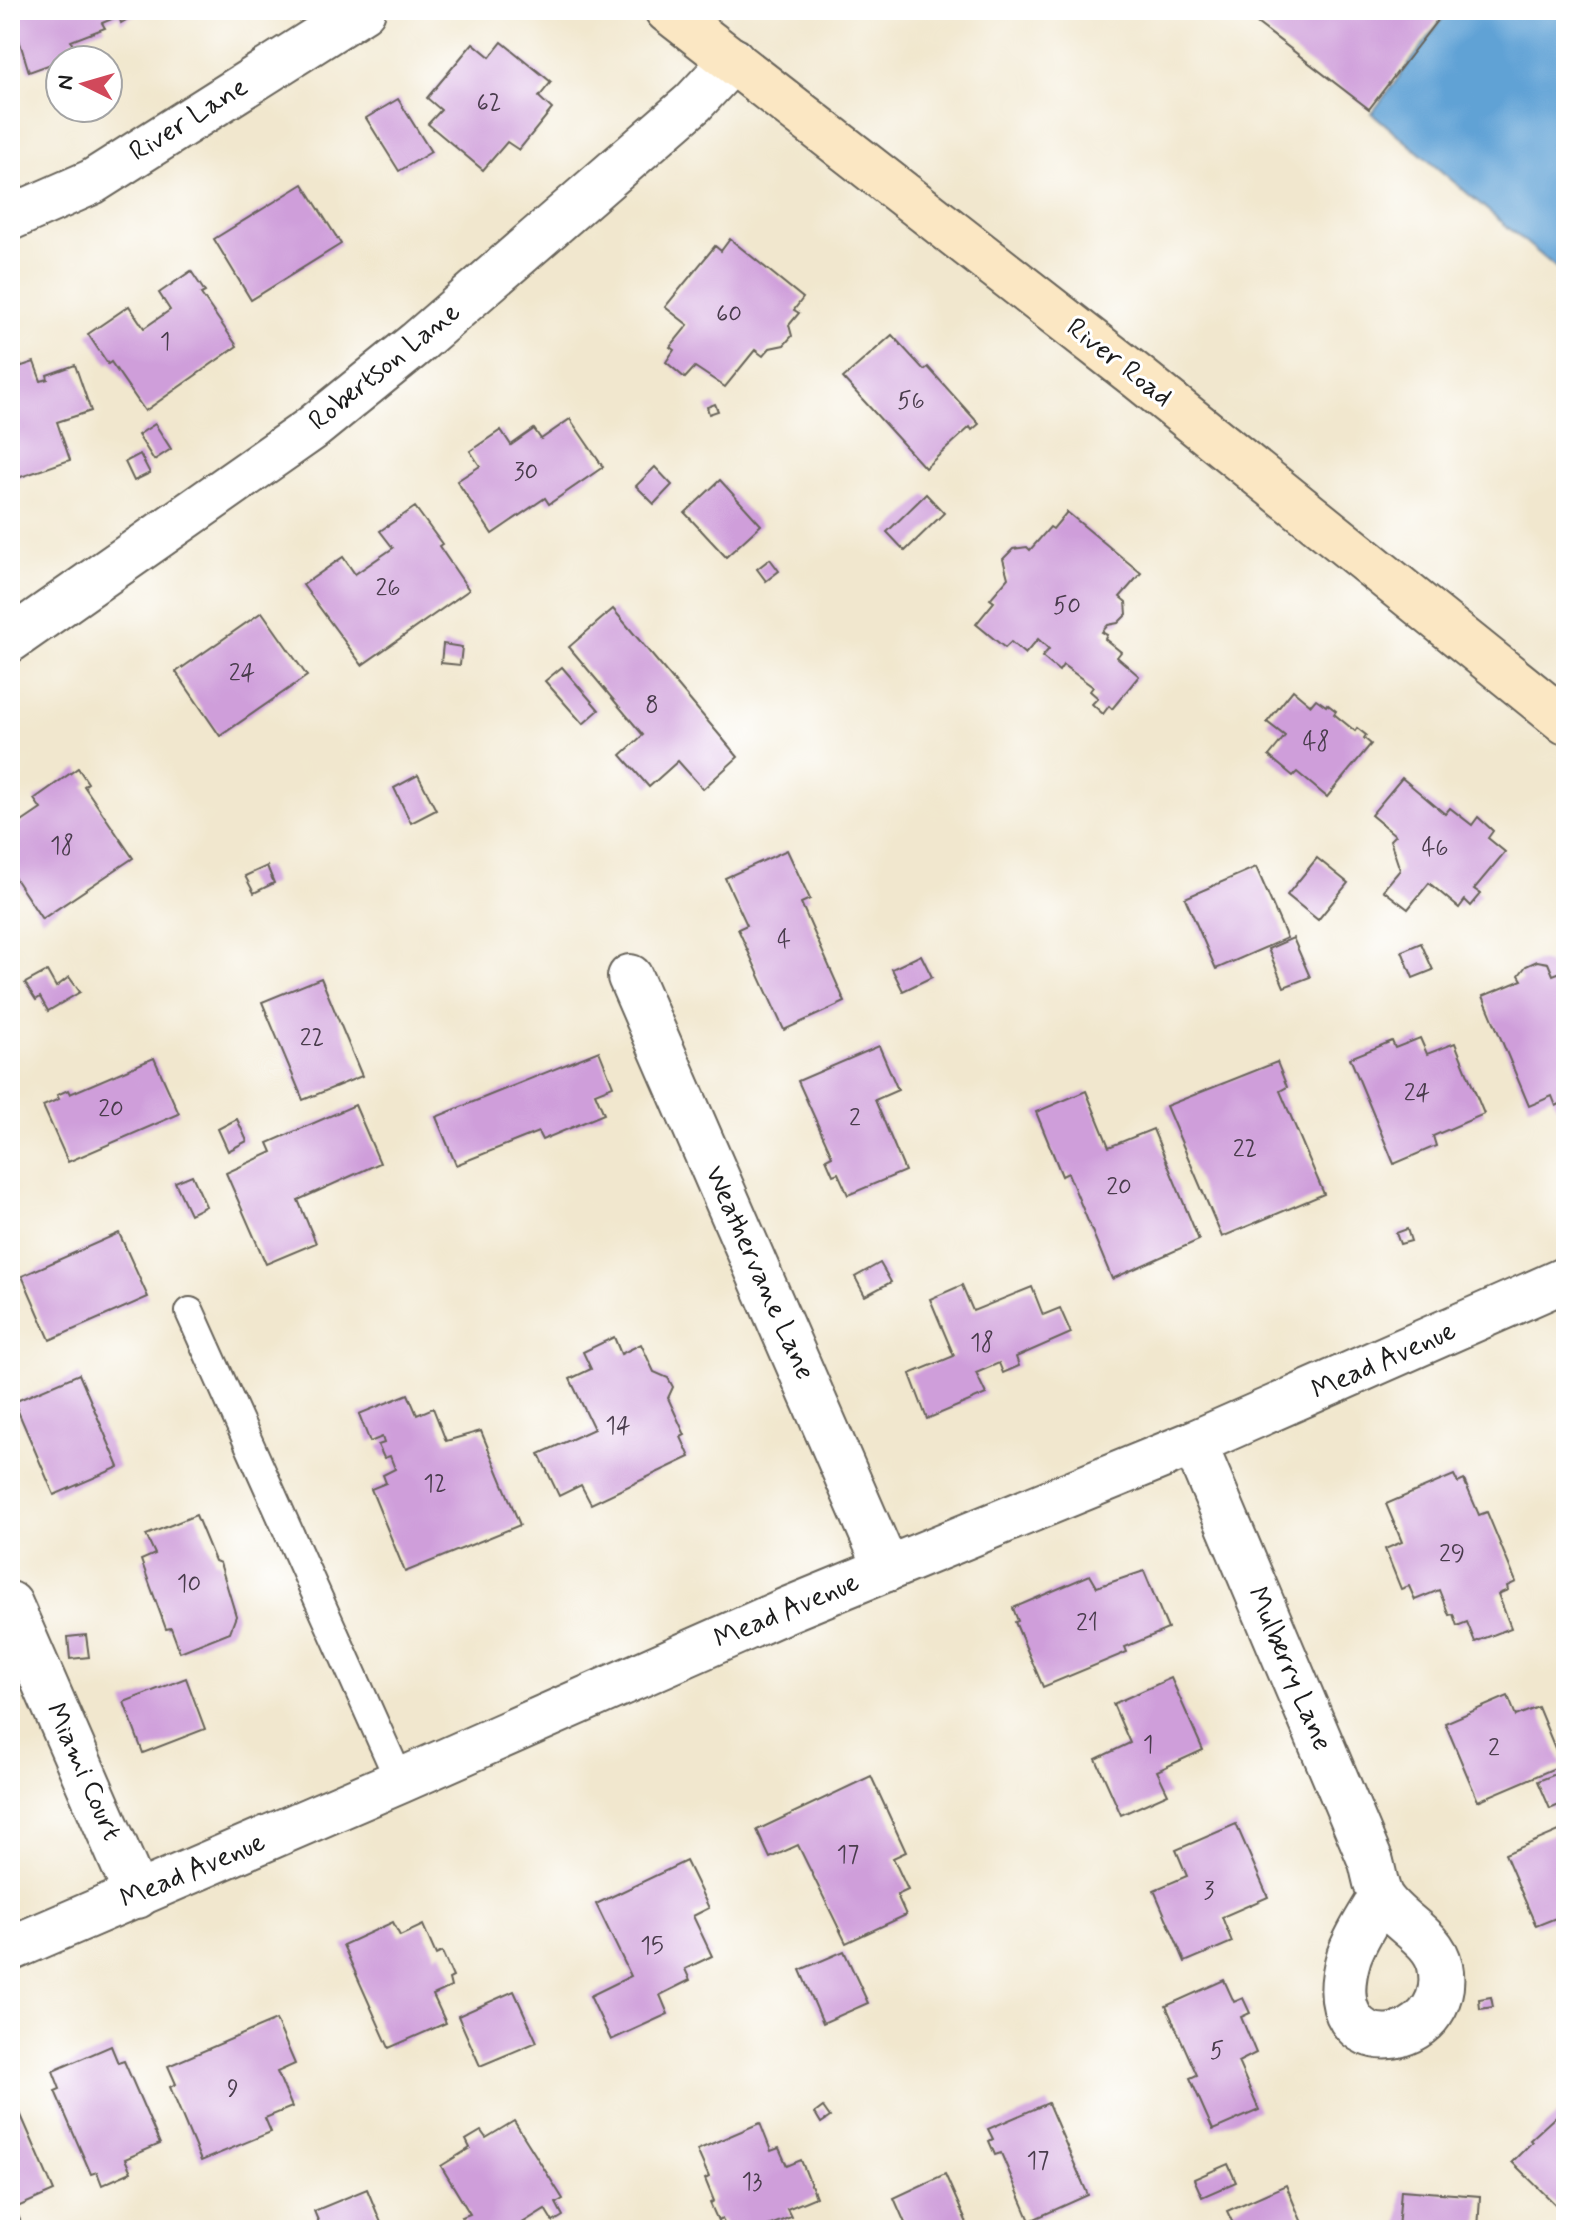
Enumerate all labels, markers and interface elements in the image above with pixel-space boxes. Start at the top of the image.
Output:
north arrow [44,44,124,124]
street label: River Lane [123,69,255,171]
text: N [51,74,81,91]
house number: 62 [477,88,501,119]
street label: Robertson Lane [301,294,469,440]
house number: 60 [716,299,742,330]
street label: River Road [1058,310,1180,416]
house number: 1 [160,327,170,358]
house number: 56 [897,386,925,417]
house number: 30 [514,457,538,488]
house number: 26 [375,573,401,604]
house number: 50 [1053,591,1081,622]
house number: 24 [229,658,255,689]
house number: 8 [645,690,659,721]
house number: 48 [1302,727,1330,758]
house number: 18 [50,831,74,862]
house number: 46 [1421,833,1449,864]
house number: 4 [777,925,791,956]
house number: 22 [300,1023,324,1054]
house number: 24 [1404,1078,1430,1109]
house number: 20 [98,1094,124,1125]
house number: 2 [849,1103,861,1134]
house number: 22 [1233,1134,1257,1165]
street label: Weathervane Lane [695,1160,823,1386]
house number: 20 [1106,1172,1132,1203]
street label: Mead Avenue [1306,1313,1462,1409]
house number: 18 [970,1328,994,1359]
house number: 14 [605,1411,631,1442]
house number: 12 [423,1469,447,1500]
house number: 29 [1439,1539,1465,1570]
street label: Mead Avenue [709,1564,865,1658]
house number: 10 [177,1569,201,1600]
street label: Mulberry Lane [1238,1581,1340,1757]
house number: 21 [1076,1608,1098,1639]
street label: Miami Court [36,1697,130,1847]
house number: 1 [1143,1730,1153,1761]
house number: 2 [1488,1733,1500,1764]
street label: Mead Avenue [115,1824,271,1918]
house number: 17 [837,1840,859,1871]
house number: 3 [1204,1876,1215,1907]
house number: 15 [640,1931,664,1962]
house number: 5 [1210,2036,1224,2067]
house number: 9 [227,2074,239,2105]
house number: 17 [1027,2146,1049,2177]
house number: 13 [742,2167,762,2198]

